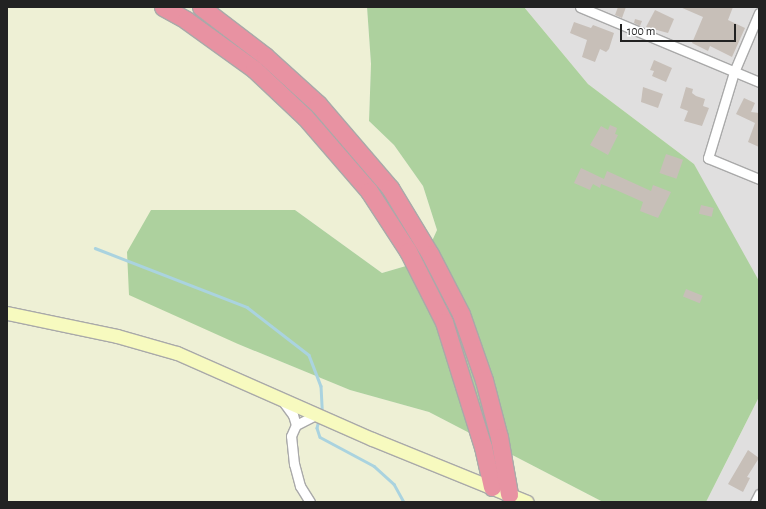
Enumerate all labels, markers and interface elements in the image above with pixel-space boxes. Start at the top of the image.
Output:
scale bar [622,16,738,42]
text: 100 m [627,25,655,37]

